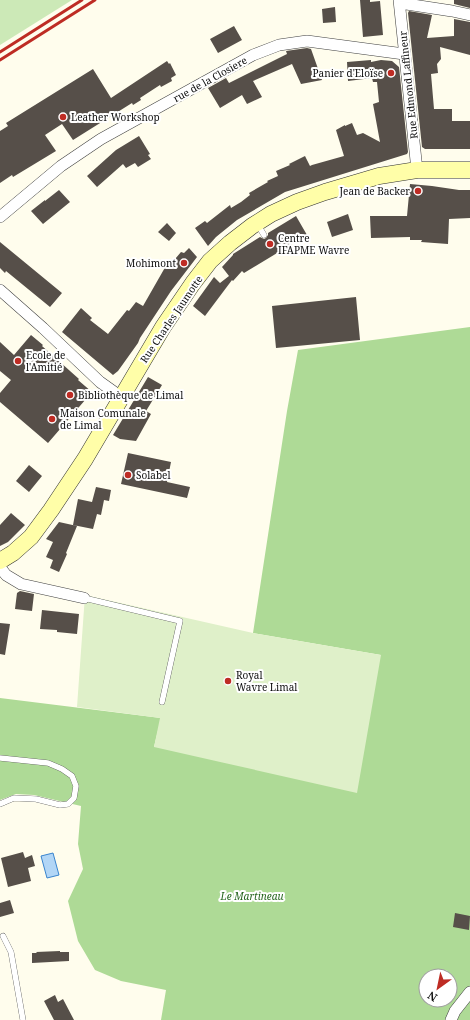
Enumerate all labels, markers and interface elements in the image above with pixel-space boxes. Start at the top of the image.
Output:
street label: Rue Edmond Laffineur [395,30,421,140]
street label: rue de la Closiere [171,53,249,105]
place label: Panier d'Eloïse [313,66,383,80]
marker: Panier d'Eloïse [386,68,396,78]
place label: Leather Workshop [71,110,160,124]
marker: Leather Workshop [58,112,68,122]
place label: Jean de Backer [339,184,410,198]
marker: Jean de Backer [413,186,423,196]
place label: Centre IFAPME Wavre [278,231,349,257]
marker: Centre IFAPME Wavre [265,239,275,249]
place label: Mohimont [126,256,176,270]
marker: Mohimont [179,258,189,268]
street label: Rue Charles Jaumotte [137,273,205,365]
place label: Ecole de l'Amitié [26,348,65,374]
marker: Ecole de l'Amitié [13,356,23,366]
place label: Bibliothèque de Limal [78,388,183,402]
marker: Bibliothèque de Limal [65,390,75,400]
place label: Maison Comunale de Limal [60,406,146,432]
marker: Maison Comunale de Limal [47,414,57,424]
place label: Solabel [136,468,171,482]
marker: Solabel [123,470,133,480]
place label: Royal Wavre Limal [236,668,297,694]
marker: Royal Wavre Limal [223,676,233,686]
park label: Le Martineau [219,889,284,903]
north arrow [418,968,458,1008]
text: N [424,988,440,1005]

